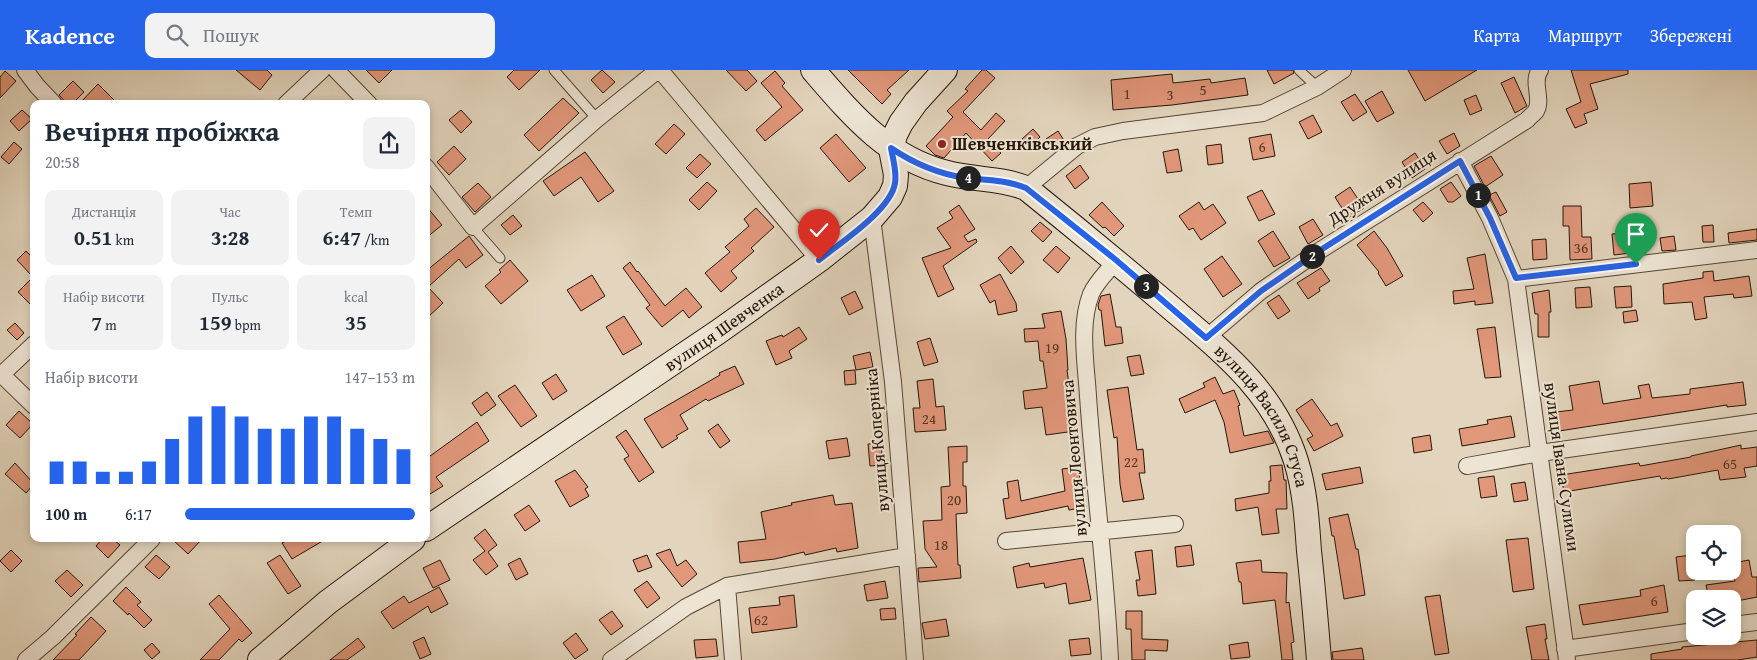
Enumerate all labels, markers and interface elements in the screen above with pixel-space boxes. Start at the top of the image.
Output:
search box [145,13,495,58]
text: Kadence [25,18,115,53]
icon: search [163,21,191,49]
text: Пошук [203,21,259,49]
text: Карта [1474,22,1520,49]
text: Маршрут [1548,22,1622,49]
text: Збережені [1650,22,1732,49]
house number: 5 [1199,79,1207,100]
house number: 1 [1123,83,1131,104]
house number: 3 [1166,84,1174,105]
text: Вечірня пробіжка [45,110,280,151]
button: share [363,117,415,169]
place label: Шевченківський [952,130,1092,157]
house number: 6 [1258,136,1266,157]
marker: Шевченківський [936,138,948,150]
street label: Дружня вулиця [1321,141,1441,232]
text: 20:58 [45,150,80,174]
pin: 4 [956,166,980,190]
text: 4 [965,168,972,188]
pin: 1 [1466,182,1490,208]
text: 1 [1475,185,1482,205]
text: Дистанція [72,202,136,222]
text: Час [219,202,241,222]
text: Темп [340,202,372,222]
pin [798,209,840,260]
pin [1615,213,1657,264]
icon: check [805,216,833,244]
icon: arrive [1622,220,1650,248]
text: 0.51 [74,222,112,253]
text: 3:28 [211,222,249,253]
text: 6:47 [323,222,361,253]
text: km [112,230,134,250]
text: /km [361,230,389,250]
house number: 36 [1574,237,1588,258]
pin: 2 [1300,244,1324,268]
text: 2 [1309,246,1316,266]
pin: 3 [1134,274,1158,298]
street label: вулиця Шевченка [658,275,790,378]
text: 3 [1143,276,1150,296]
text: Набір висоти [63,287,145,307]
text: Пульс [212,287,248,307]
text: kcal [344,287,368,307]
text: 7 [91,307,102,338]
text: 159 [199,307,232,338]
text: 35 [345,307,367,338]
text: m [102,315,117,335]
text: bpm [232,315,261,335]
house number: 19 [1045,337,1059,358]
street label: вулиця Василя Стуса [1208,337,1316,490]
text: Набір висоти [45,365,138,389]
text: 147–153 m [345,365,415,389]
street label: вулиця Коперніка [857,367,896,513]
street label: вулиця Леонтовича [1053,378,1094,537]
street label: вулиця Івана Сулими [1537,380,1588,554]
house number: 24 [922,408,936,429]
house number: 22 [1124,451,1138,472]
house number: 65 [1723,453,1737,474]
house number: 20 [947,489,961,510]
text: 100 m [45,502,87,526]
text: 6:17 [125,502,152,526]
map controls [1686,525,1741,645]
button: locate [1686,525,1741,580]
house number: 18 [934,534,948,555]
house number: 6 [1650,590,1658,611]
button: layers [1686,590,1741,645]
house number: 62 [754,609,768,630]

